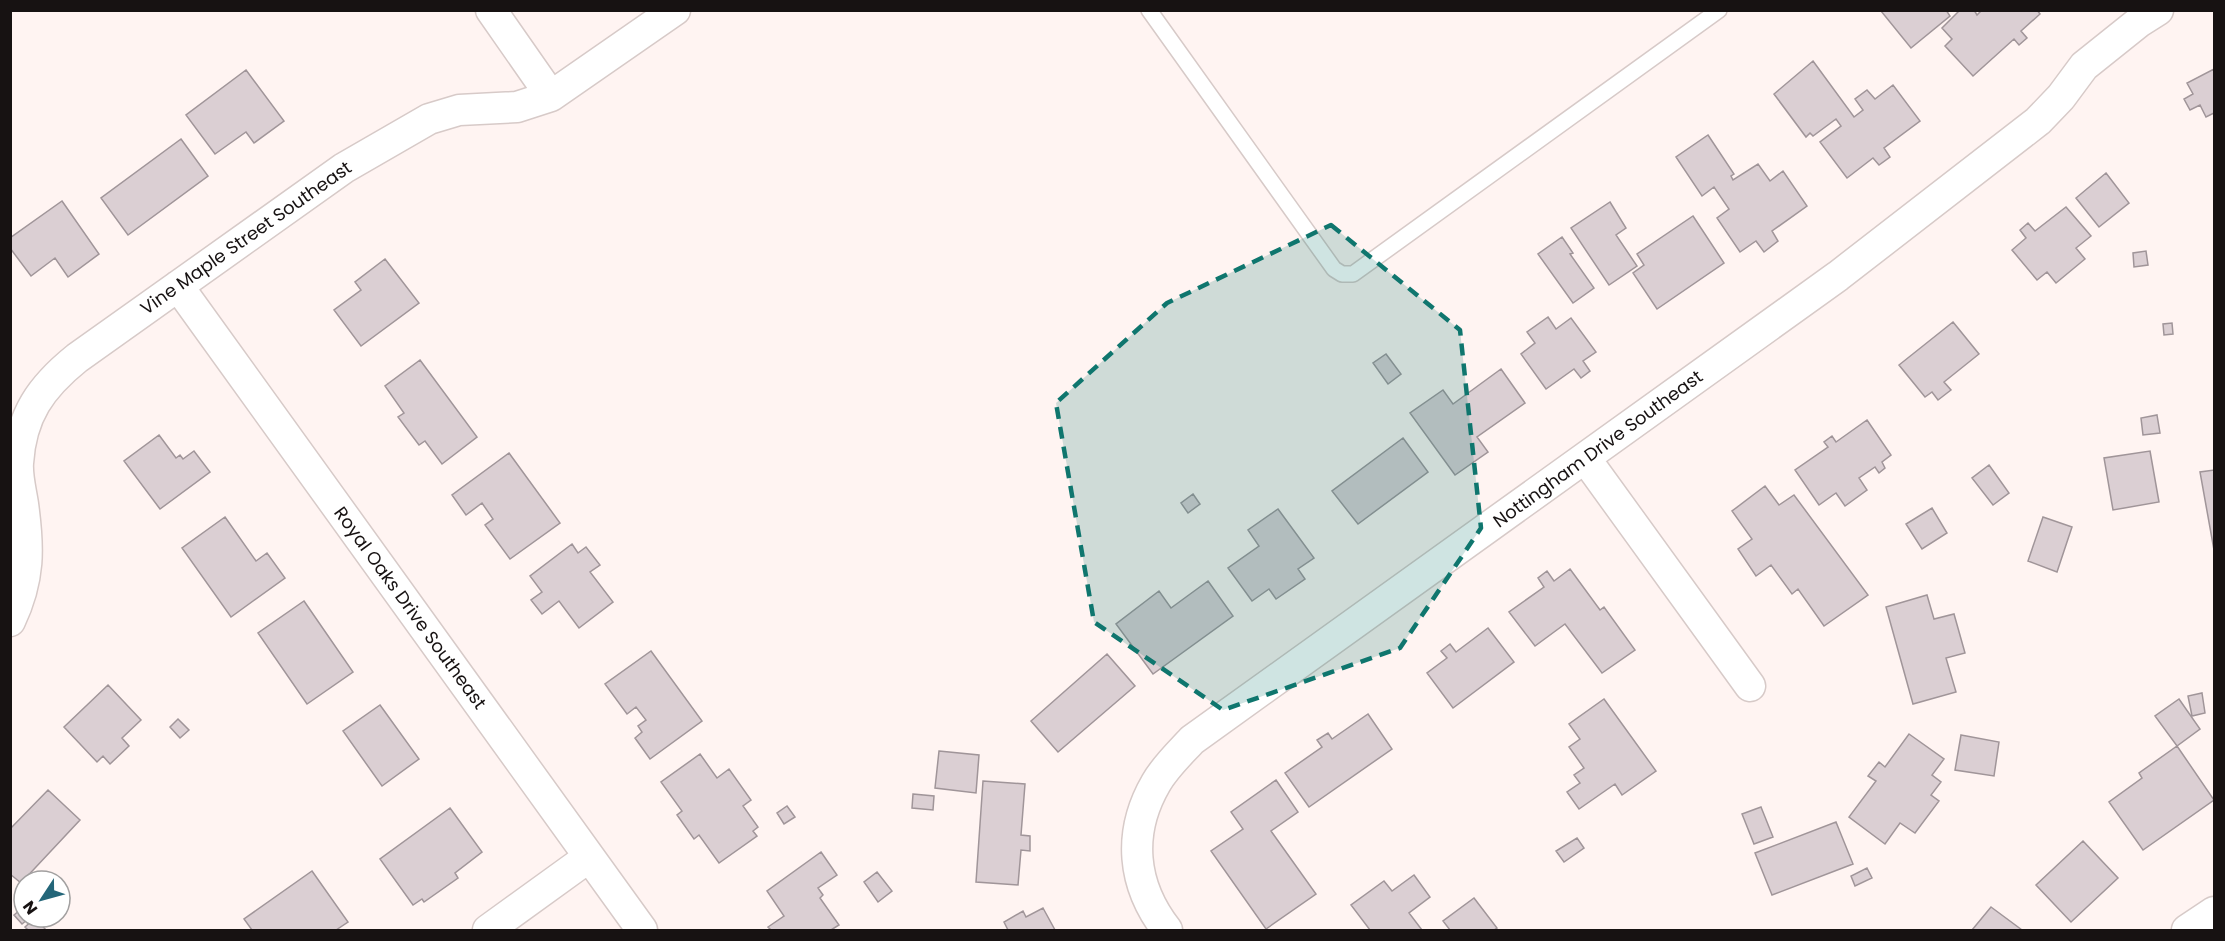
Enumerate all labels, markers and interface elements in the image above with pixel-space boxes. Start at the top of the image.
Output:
street label: Vine Maple Street Southeast [135,155,356,320]
street label: Nottingham Drive Southeast [1488,364,1708,533]
street label: Royal Oaks Drive Southeast [328,501,492,714]
north arrow [12,869,72,929]
text: N [17,896,43,919]

